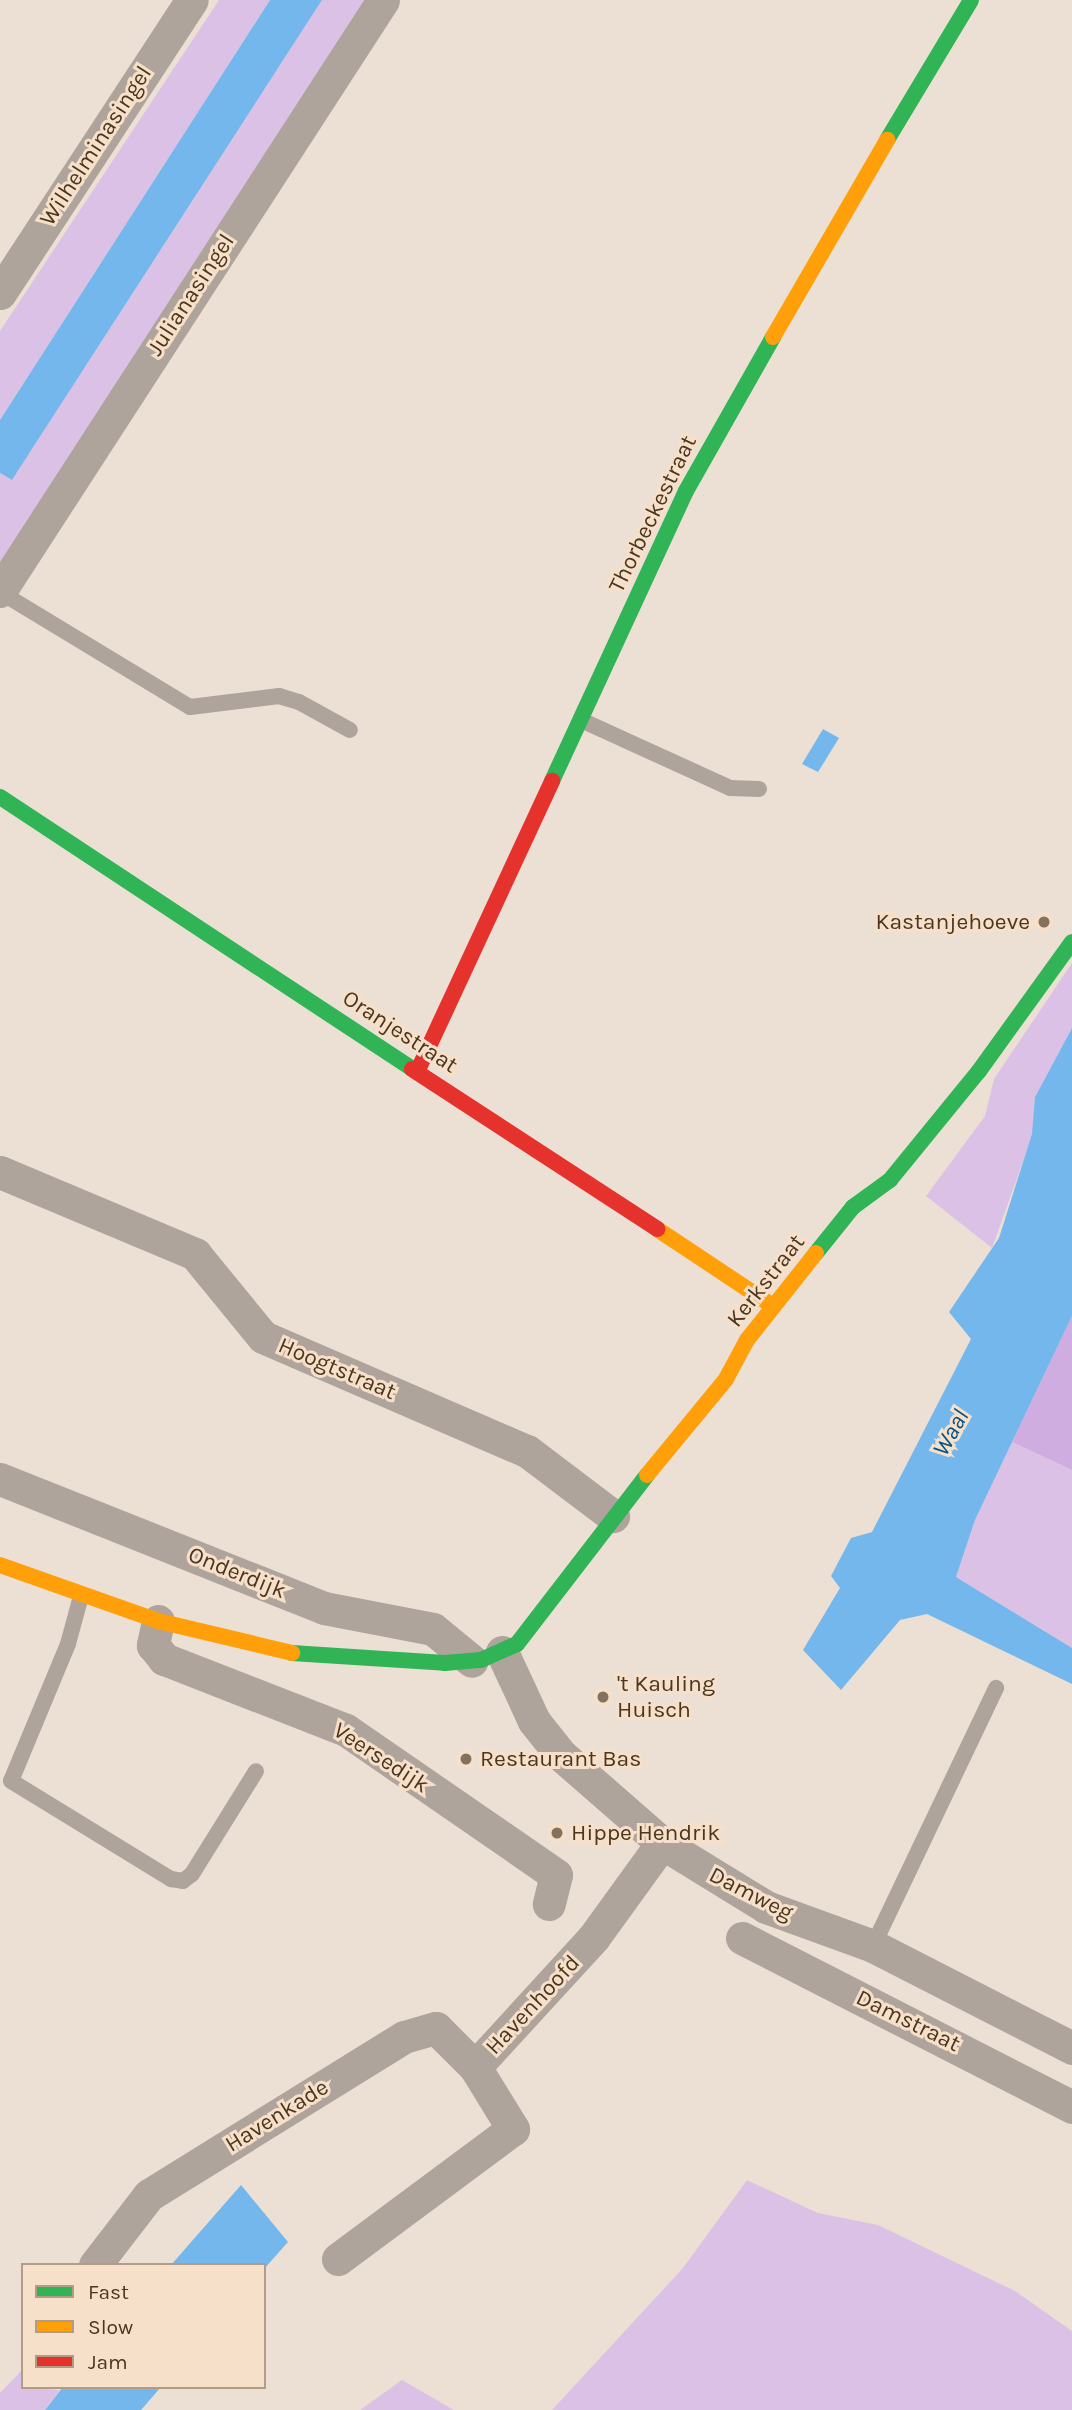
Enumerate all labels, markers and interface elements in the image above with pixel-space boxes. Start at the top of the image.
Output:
street label: Wilhelminasingel [34,61,158,231]
street label: Julianasingel [141,229,241,361]
street label: Thorbeckestraat [603,431,703,597]
place label: Kastanjehoeve [875,908,1030,936]
marker: Kastanjehoeve [1036,914,1052,930]
street label: Oranjestraat [337,985,463,1079]
street label: Kerkstraat [721,1229,811,1333]
street label: Hoogtstraat [274,1332,400,1406]
water label: Waal [927,1405,975,1461]
street label: Onderdijk [184,1541,290,1605]
place label: 't Kauling Huisch [617,1670,715,1724]
marker: 't Kauling Huisch [595,1689,611,1705]
street label: Veersedijk [328,1717,434,1799]
place label: Restaurant Bas [480,1745,641,1773]
marker: Restaurant Bas [458,1751,474,1767]
place label: Hippe Hendrik [571,1819,720,1847]
marker: Hippe Hendrik [549,1825,565,1841]
street label: Damweg [704,1861,798,1927]
street label: Havenhoofd [480,1950,586,2060]
street label: Damstraat [851,1984,965,2058]
street label: Havenkade [220,2073,334,2159]
legend [21,2263,266,2389]
text: Fast [88,2280,129,2304]
text: Slow [88,2315,133,2339]
text: Jam [88,2350,128,2374]

